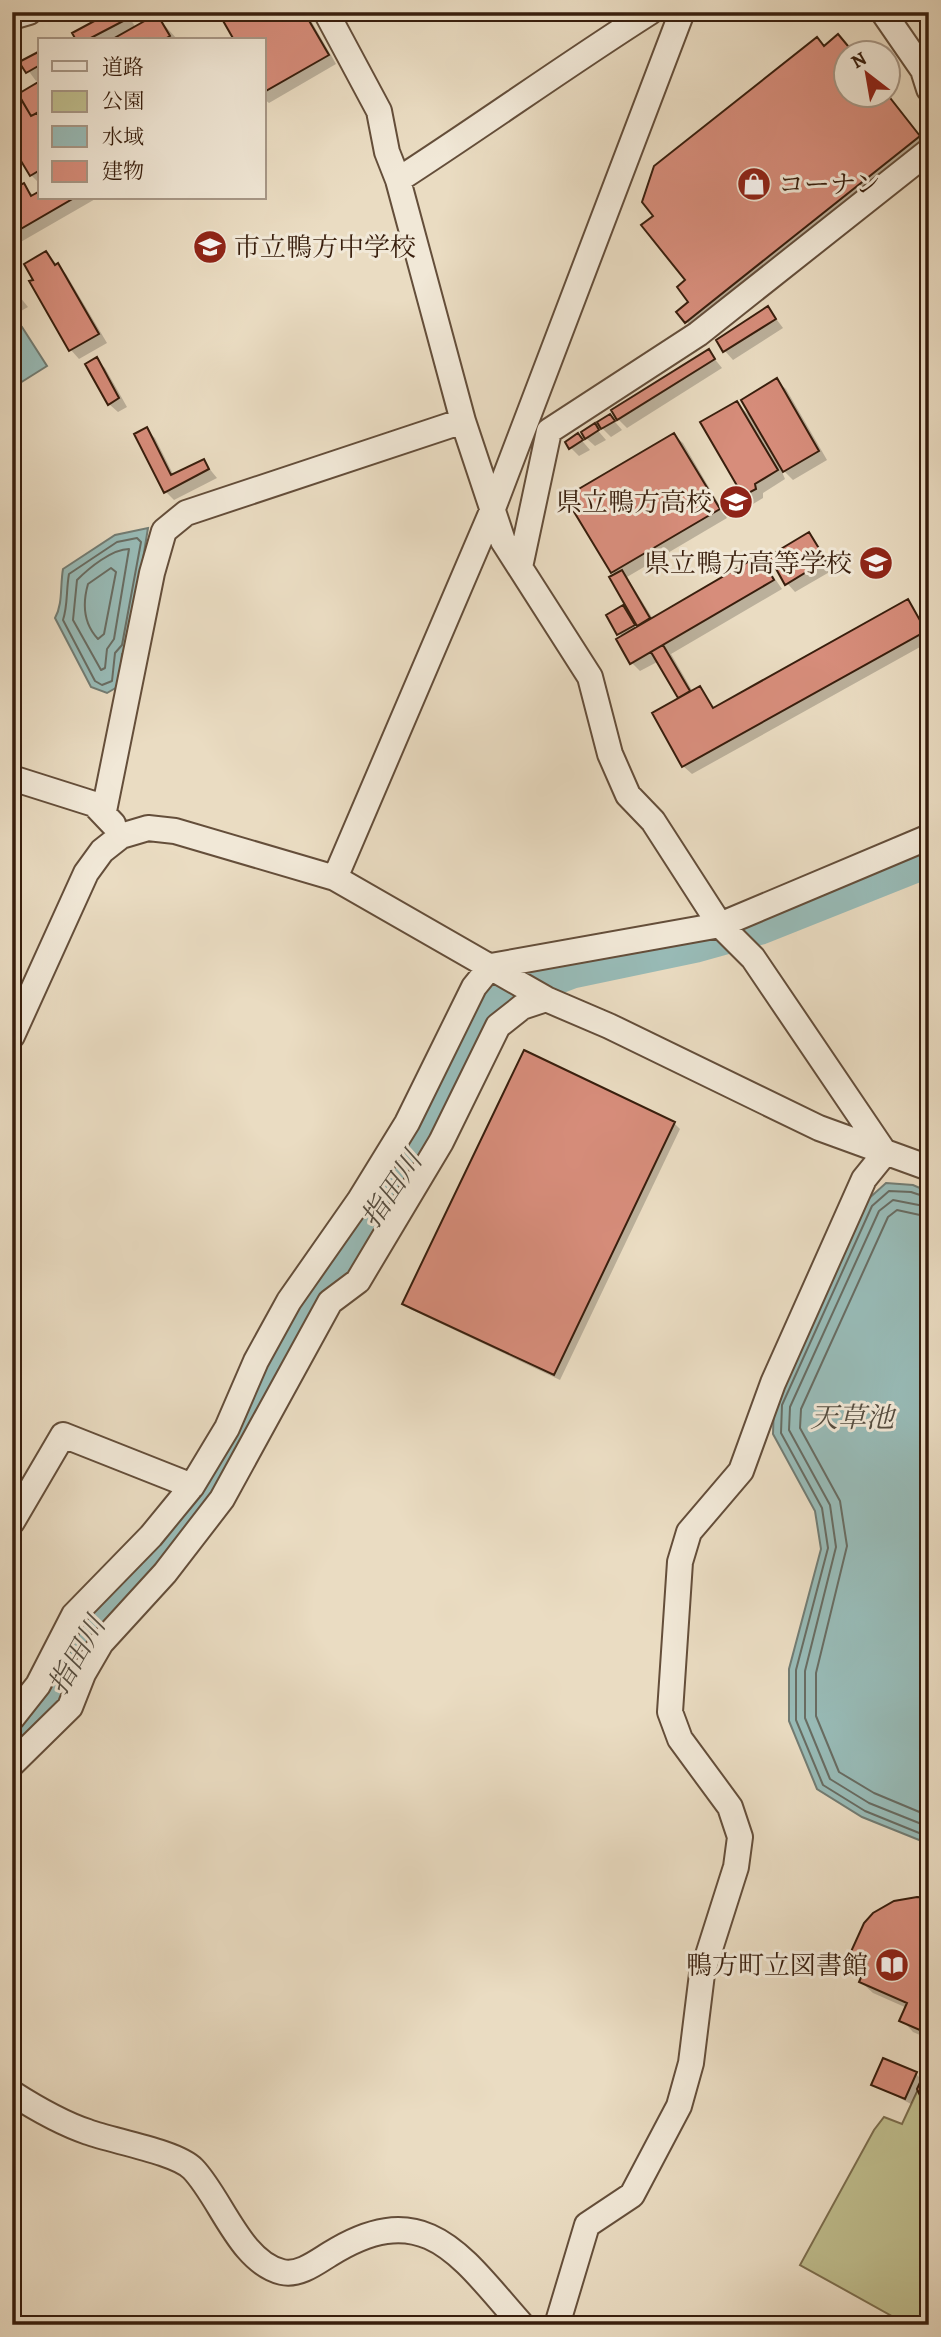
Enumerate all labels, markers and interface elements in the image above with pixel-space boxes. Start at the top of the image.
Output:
legend [38,38,266,200]
north arrow [832,38,902,108]
text: N [846,45,872,75]
text: 道路 [102,53,144,81]
text: 公園 [102,87,144,115]
text: 水域 [102,123,144,151]
text: 建物 [102,157,144,185]
shop icon: コーナン [735,165,773,203]
place label: コーナン [778,167,881,202]
school or university icon: 市立鴨方中学校 [191,228,229,266]
place label: 市立鴨方中学校 [234,230,416,265]
school or university icon: 県立鴨方高校 [717,483,755,521]
place label: 県立鴨方高校 [556,485,712,520]
school or university icon: 県立鴨方高等学校 [857,544,895,582]
place label: 県立鴨方高等学校 [644,546,852,581]
water label: 指田川 [353,1142,433,1235]
water label: 天草池 [810,1399,897,1437]
water label: 指田川 [39,1607,116,1701]
library icon: 鴨方町立図書館 [873,1946,911,1984]
place label: 鴨方町立図書館 [686,1948,868,1983]

